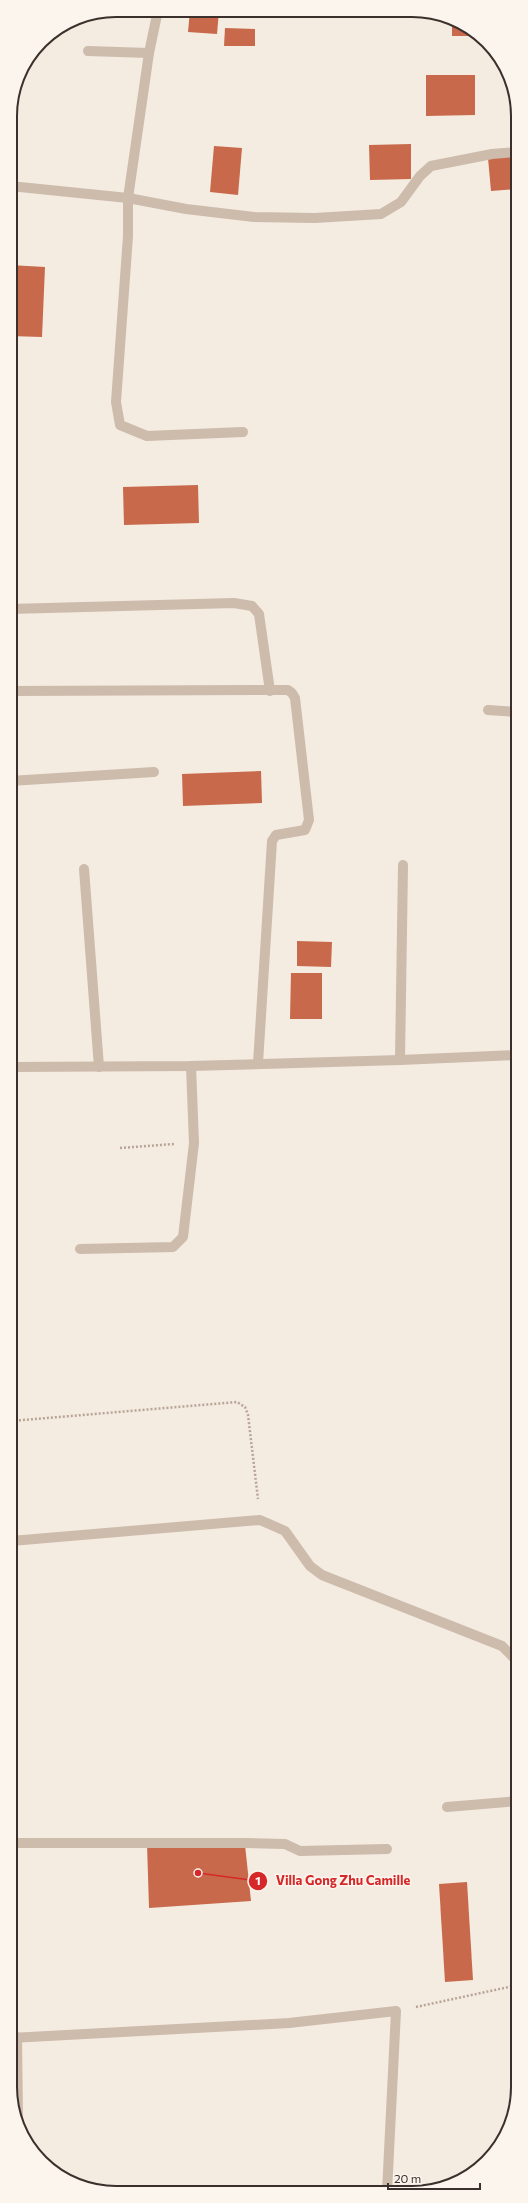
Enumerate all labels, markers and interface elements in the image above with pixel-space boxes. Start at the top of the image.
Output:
callout: Villa Gong Zhu Camille [248,1868,418,1893]
text: Villa Gong Zhu Camille [276,1872,410,1888]
text: 1 [255,1873,261,1887]
scale bar [388,2165,480,2191]
text: 20 m [394,2171,421,2185]

